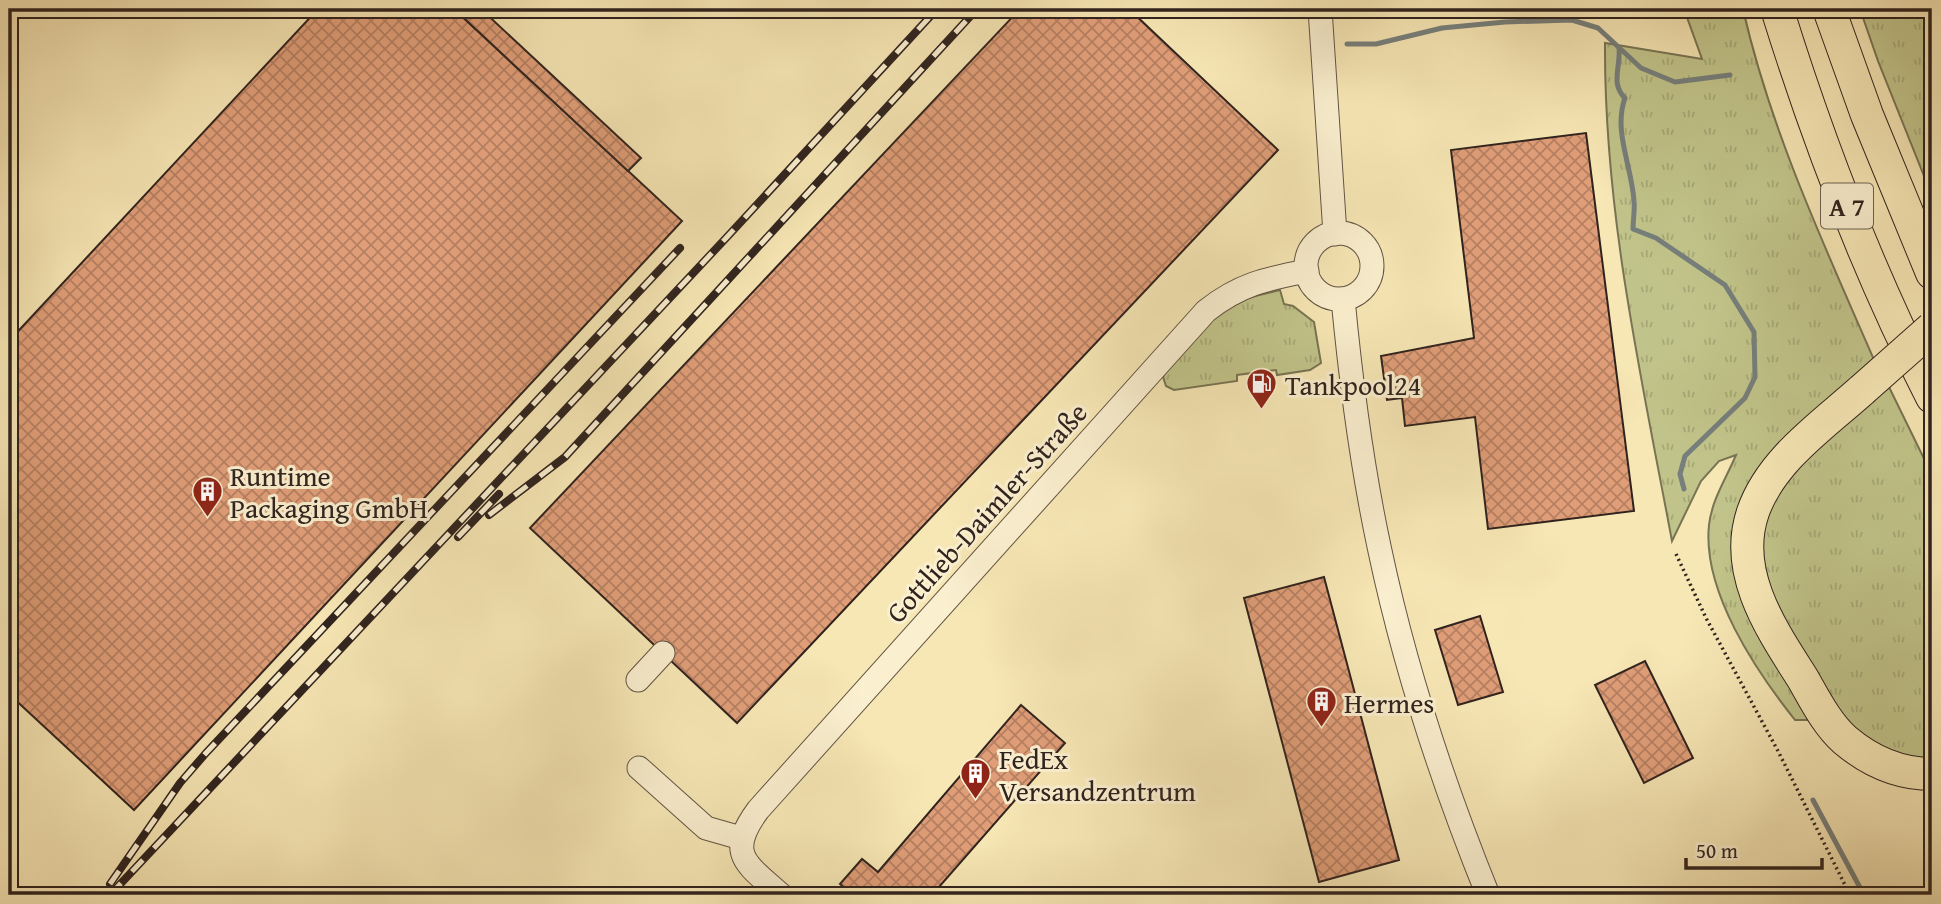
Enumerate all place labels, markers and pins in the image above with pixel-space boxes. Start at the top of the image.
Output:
place label: Tankpool24 [1285,364,1421,405]
fuel station icon: Tankpool24 [1245,367,1279,411]
place label: Runtime Packaging GmbH [230,455,428,528]
building icon: Runtime Packaging GmbH [190,474,224,518]
place label: Hermes [1344,682,1434,723]
building icon: Hermes [1304,685,1338,729]
place label: FedEx Versandzentrum [999,738,1196,811]
building icon: FedEx Versandzentrum [959,757,993,801]

